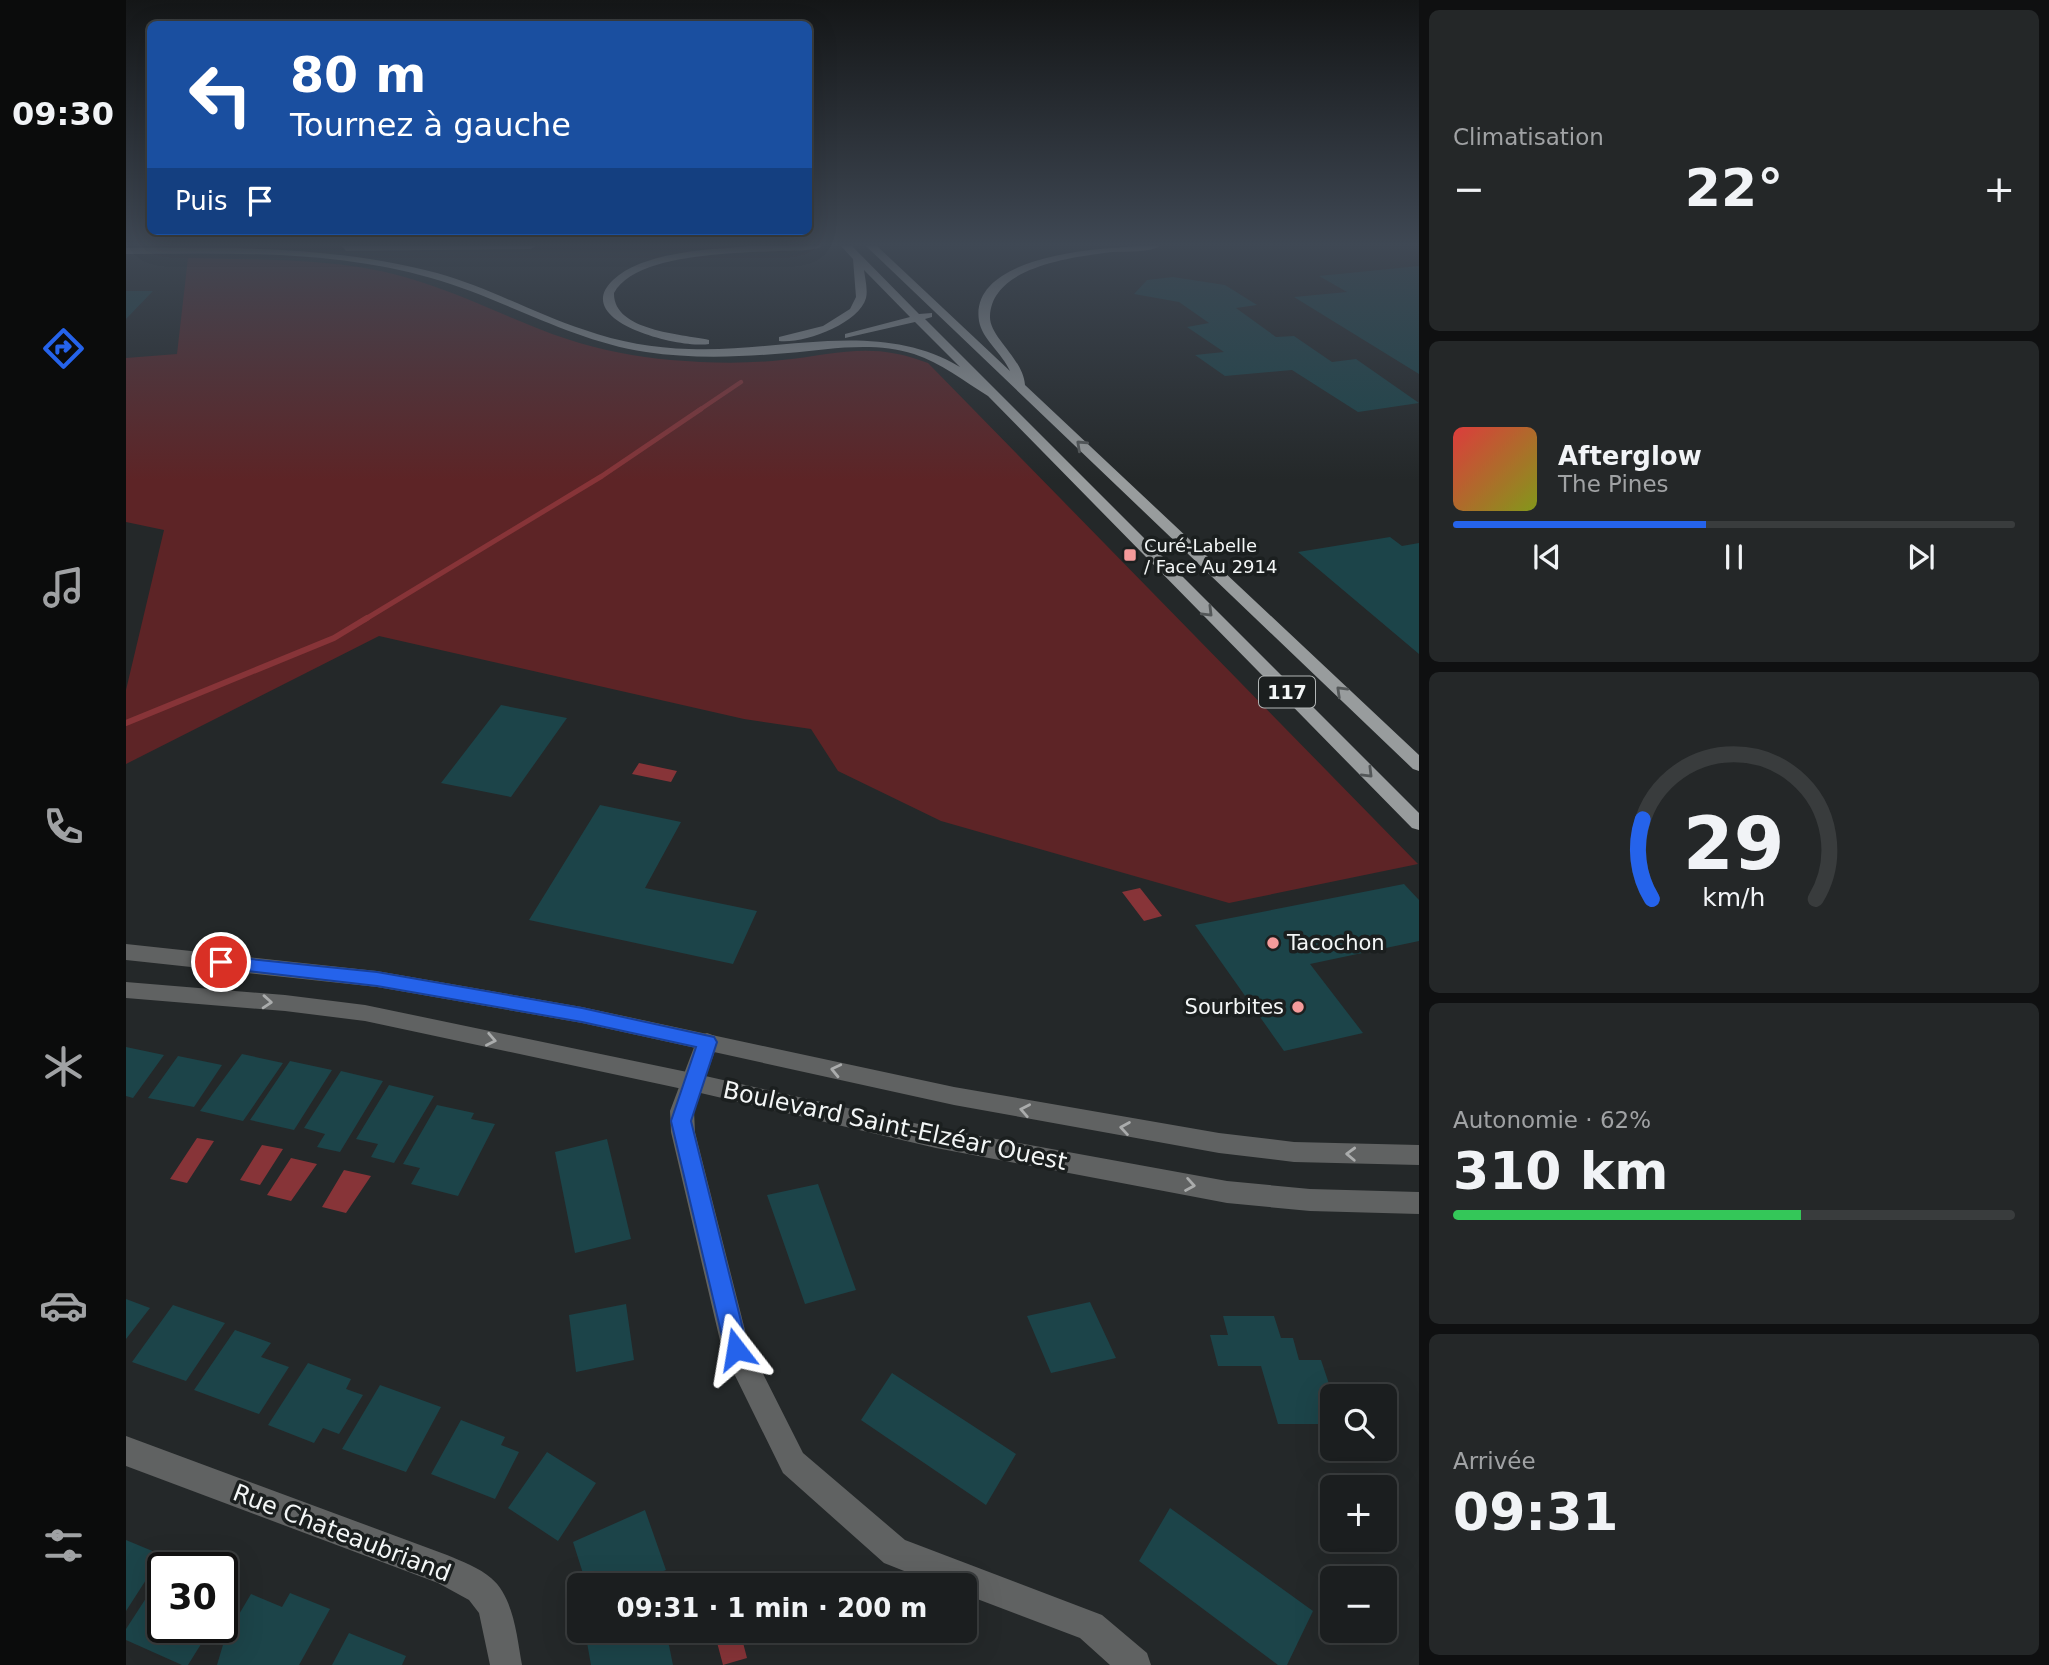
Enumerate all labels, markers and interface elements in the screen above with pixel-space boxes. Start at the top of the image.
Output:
text: 80 m [290,47,426,104]
icon: left [175,49,266,140]
text: 09:30 [12,95,114,133]
text: Tournez à gauche [290,106,571,144]
text: Climatisation [1453,124,1604,150]
text: 22° [1685,158,1783,218]
text: − [1453,167,1485,211]
text: + [1983,167,2015,211]
icon: arrive [241,182,279,220]
text: Puis [175,186,227,216]
icon: directions [39,324,88,373]
one-way arrow [1076,440,1089,453]
text: Afterglow [1558,441,1702,471]
text: The Pines [1558,471,1669,497]
place label: Curé-Labelle / Face Au 2914 [1144,535,1277,577]
icon: previous [1528,538,1566,576]
icon: pause [1715,538,1753,576]
icon: next [1902,538,1940,576]
marker: Curé-Labelle / Face Au 2914 [1122,547,1138,563]
icon: music [39,563,88,612]
one-way arrow [1199,603,1212,616]
road number: 117 [1259,677,1315,708]
one-way arrow [1336,686,1349,699]
one-way arrow [1360,765,1372,777]
text: 29 [1683,801,1785,886]
icon: phone [39,802,88,851]
text: km/h [1702,882,1766,911]
place label: Tacochon [1286,931,1385,955]
pin [191,932,251,992]
marker: Tacochon [1265,935,1281,951]
icon: arrive [202,943,240,981]
one-way arrow [262,994,273,1009]
place label: Sourbites [1185,995,1284,1019]
marker: Sourbites [1290,999,1306,1015]
one-way arrow [485,1031,497,1046]
icon: climate [39,1042,88,1091]
one-way arrow [830,1064,842,1079]
street label: Boulevard Saint-Elzéar Ouest [720,1076,1070,1176]
one-way arrow [1019,1103,1031,1118]
text: Autonomie · 62% [1453,1107,1651,1133]
one-way arrow [1119,1121,1131,1136]
text: 310 km [1453,1141,1668,1201]
one-way arrow [1345,1146,1356,1161]
one-way arrow [1184,1177,1196,1192]
icon: car [39,1281,88,1330]
position arrow [699,1312,773,1386]
map controls [1320,1384,1397,1643]
button: search [1320,1384,1397,1461]
text: Arrivée [1453,1448,1536,1474]
button: + [1320,1475,1397,1552]
street label: Rue Chateaubriand [229,1479,455,1587]
text: 09:31 [1453,1482,1619,1542]
icon: filters [39,1521,88,1570]
speed limit sign: 30 [147,1552,238,1643]
button: − [1320,1566,1397,1643]
text: 09:31 · 1 min · 200 m [617,1593,927,1623]

